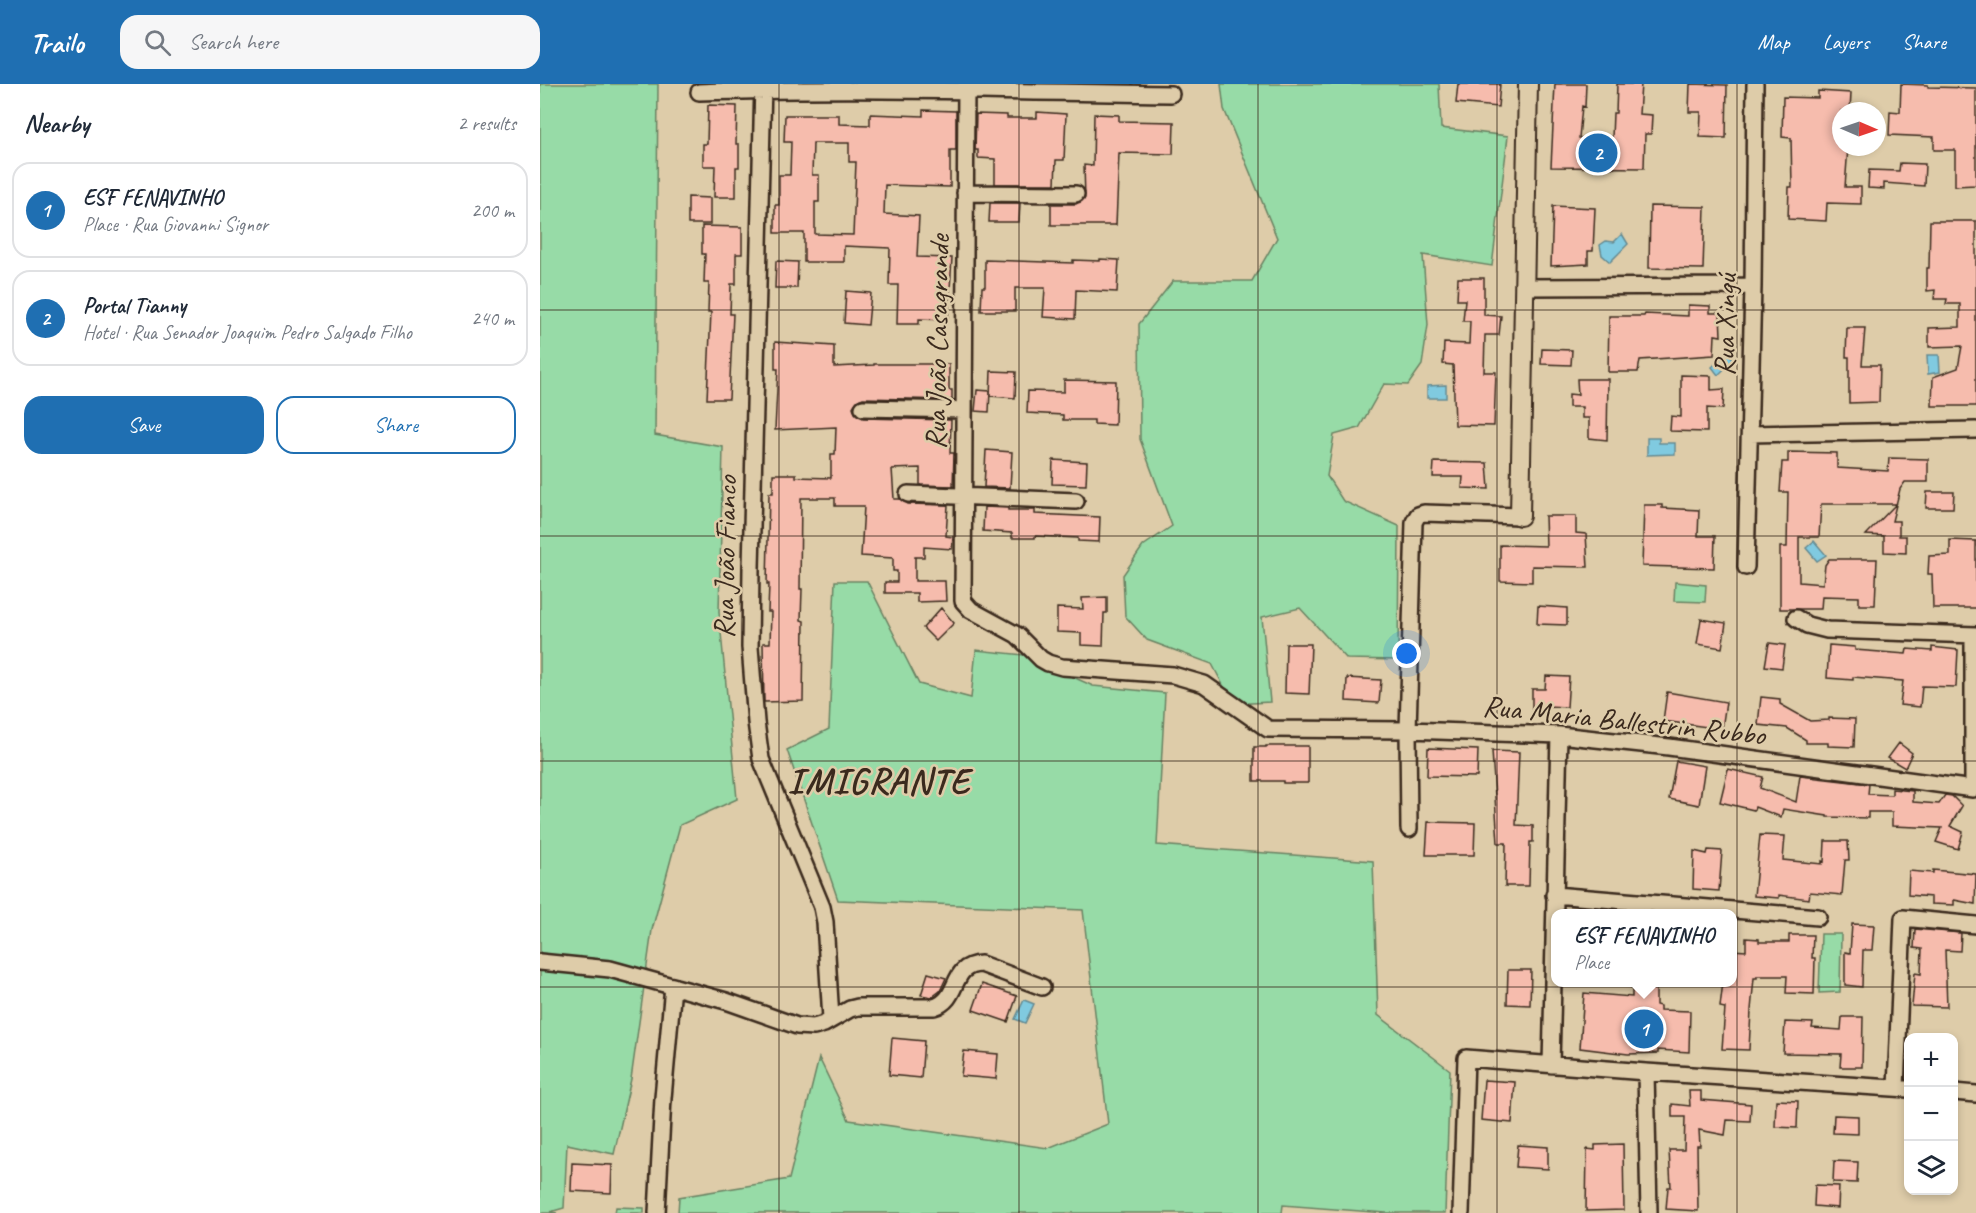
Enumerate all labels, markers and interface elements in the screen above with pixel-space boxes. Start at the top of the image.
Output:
search box [120,15,540,69]
text: Trailo [30,25,84,60]
icon: search [141,26,174,59]
text: Search here [189,28,278,56]
text: Map [1757,29,1790,55]
text: Layers [1823,29,1869,55]
text: Share [1902,29,1946,55]
north arrow [1832,102,1886,156]
text: Nearby [24,107,89,140]
text: 2 results [457,111,516,136]
pin: 2 [1578,130,1618,176]
text: ESF FENAVINHO [83,184,223,212]
text: 1 [41,198,50,223]
text: 200 m [471,198,514,223]
text: Place · Rua Giovanni Signor [83,212,268,237]
street label: Rua João Casagrande [916,232,958,450]
street label: Rua Xingú [1705,271,1745,376]
text: Portal Tianny [83,292,186,320]
text: 2 [41,306,50,331]
text: 240 m [471,306,514,331]
text: Hotel · Rua Senador Joaquim Pedro Salgado Filho [83,320,412,345]
button: Save [24,396,264,454]
button: Share [276,396,516,454]
street label: Rua João Fianco [705,474,745,639]
your location [1392,639,1421,668]
street label: Rua Maria Ballestrin Rubbo [1481,686,1768,754]
district label: IMIGRANTE [788,758,974,804]
popup [1551,909,1737,987]
text: ESF FENAVINHO [1574,922,1714,950]
text: Place [1574,950,1609,975]
pin: 1 [1624,1006,1664,1052]
map controls [1904,1033,1958,1195]
button: + [1904,1033,1958,1087]
button: − [1904,1087,1958,1141]
button: layers [1904,1141,1958,1195]

